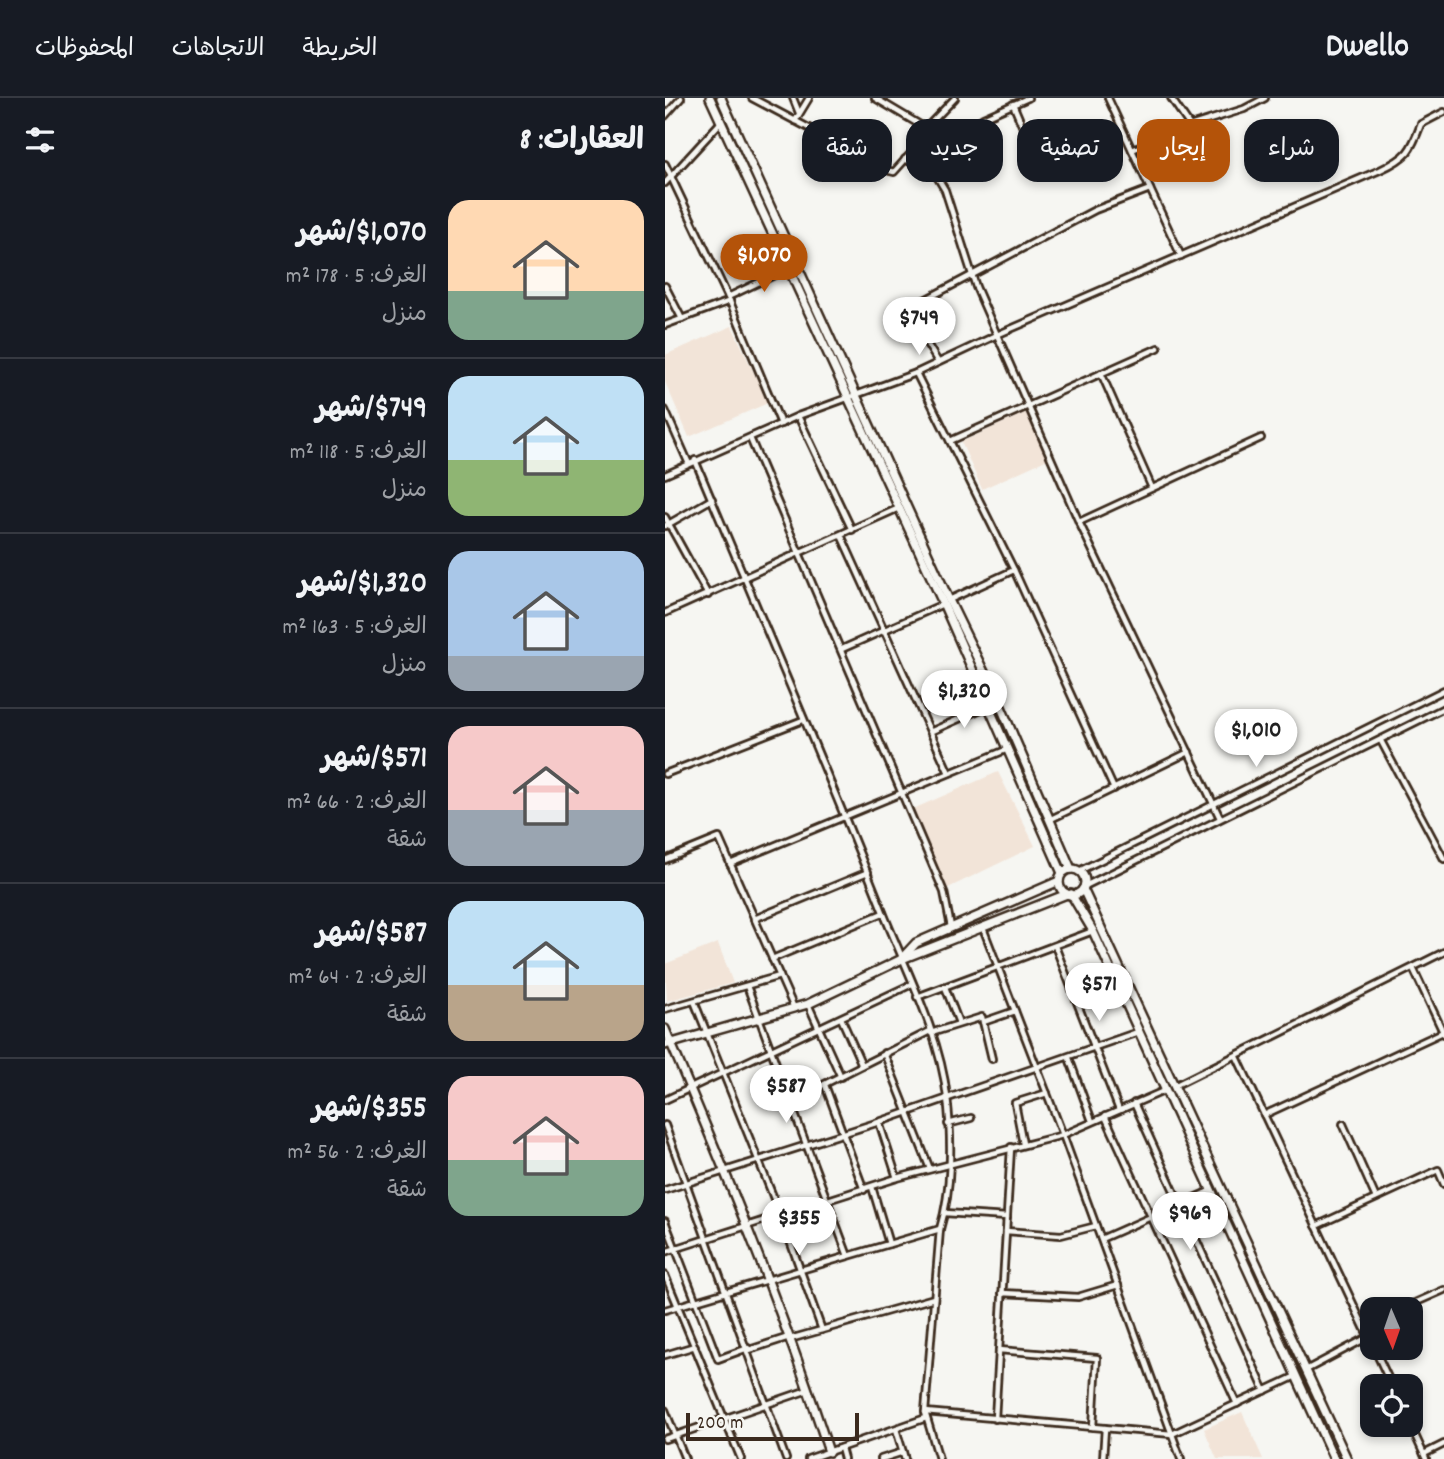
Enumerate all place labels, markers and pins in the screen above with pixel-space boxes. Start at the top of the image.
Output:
pin: $1,070 [707,234,821,294]
pin: $749 [878,298,960,357]
pin: $1,320 [907,670,1021,730]
pin: $1,010 [1199,710,1313,769]
pin: $571 [1058,964,1140,1023]
pin: $587 [745,1066,827,1125]
pin: $969 [1149,1192,1231,1252]
pin: $355 [758,1198,840,1257]

